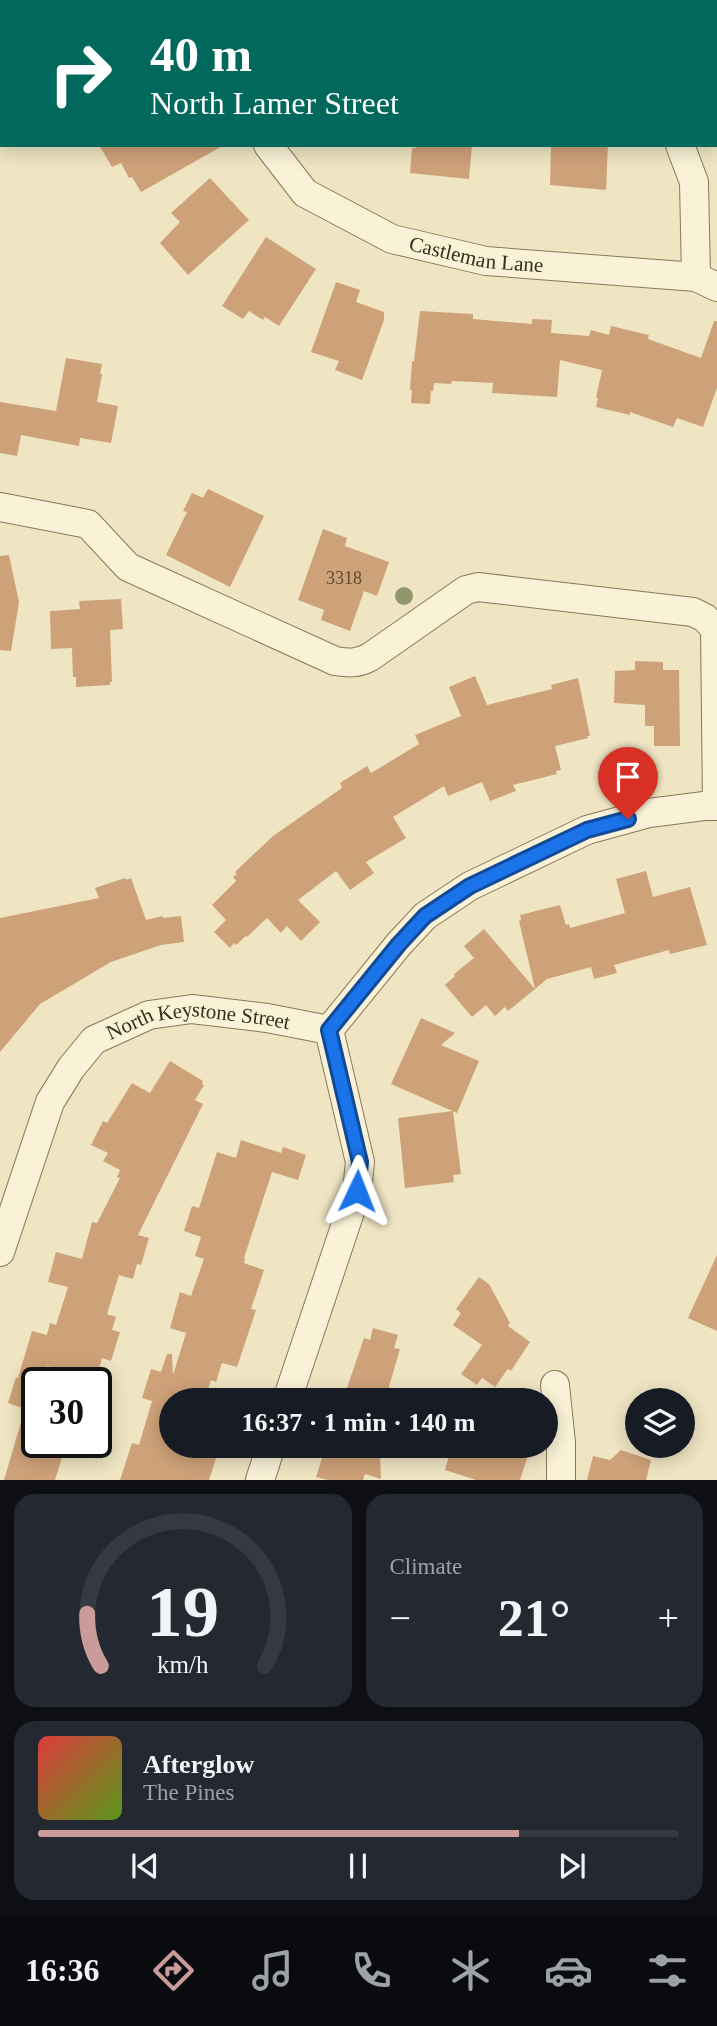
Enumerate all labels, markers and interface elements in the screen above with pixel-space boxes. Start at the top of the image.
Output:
text: 40 m [150,27,252,82]
icon: right [35,28,126,119]
text: North Lamer Street [150,85,399,121]
street label: Castleman Lane [407,231,544,277]
house number: 3318 [326,568,362,588]
pin [598,747,658,819]
icon: arrive [609,758,647,796]
street label: North Keystone Street [102,997,292,1045]
position arrow [320,1154,394,1228]
speed limit sign: 30 [21,1367,112,1458]
map controls [625,1388,695,1458]
button: layers [625,1388,695,1458]
text: 16:37 · 1 min · 140 m [242,1408,476,1437]
text: Climate [390,1554,462,1579]
text: 19 [146,1572,219,1653]
text: 21° [498,1590,571,1647]
text: − [390,1597,411,1639]
text: + [658,1597,679,1639]
text: km/h [157,1651,209,1678]
text: Afterglow [143,1750,254,1779]
text: The Pines [143,1780,234,1805]
icon: previous [126,1847,164,1885]
icon: pause [339,1847,377,1885]
icon: next [553,1847,591,1885]
icon: directions [149,1946,198,1995]
icon: music [248,1946,297,1995]
icon: phone [347,1946,396,1995]
icon: climate [446,1946,495,1995]
icon: car [544,1946,593,1995]
icon: filters [643,1946,692,1995]
text: 16:36 [25,1952,100,1988]

